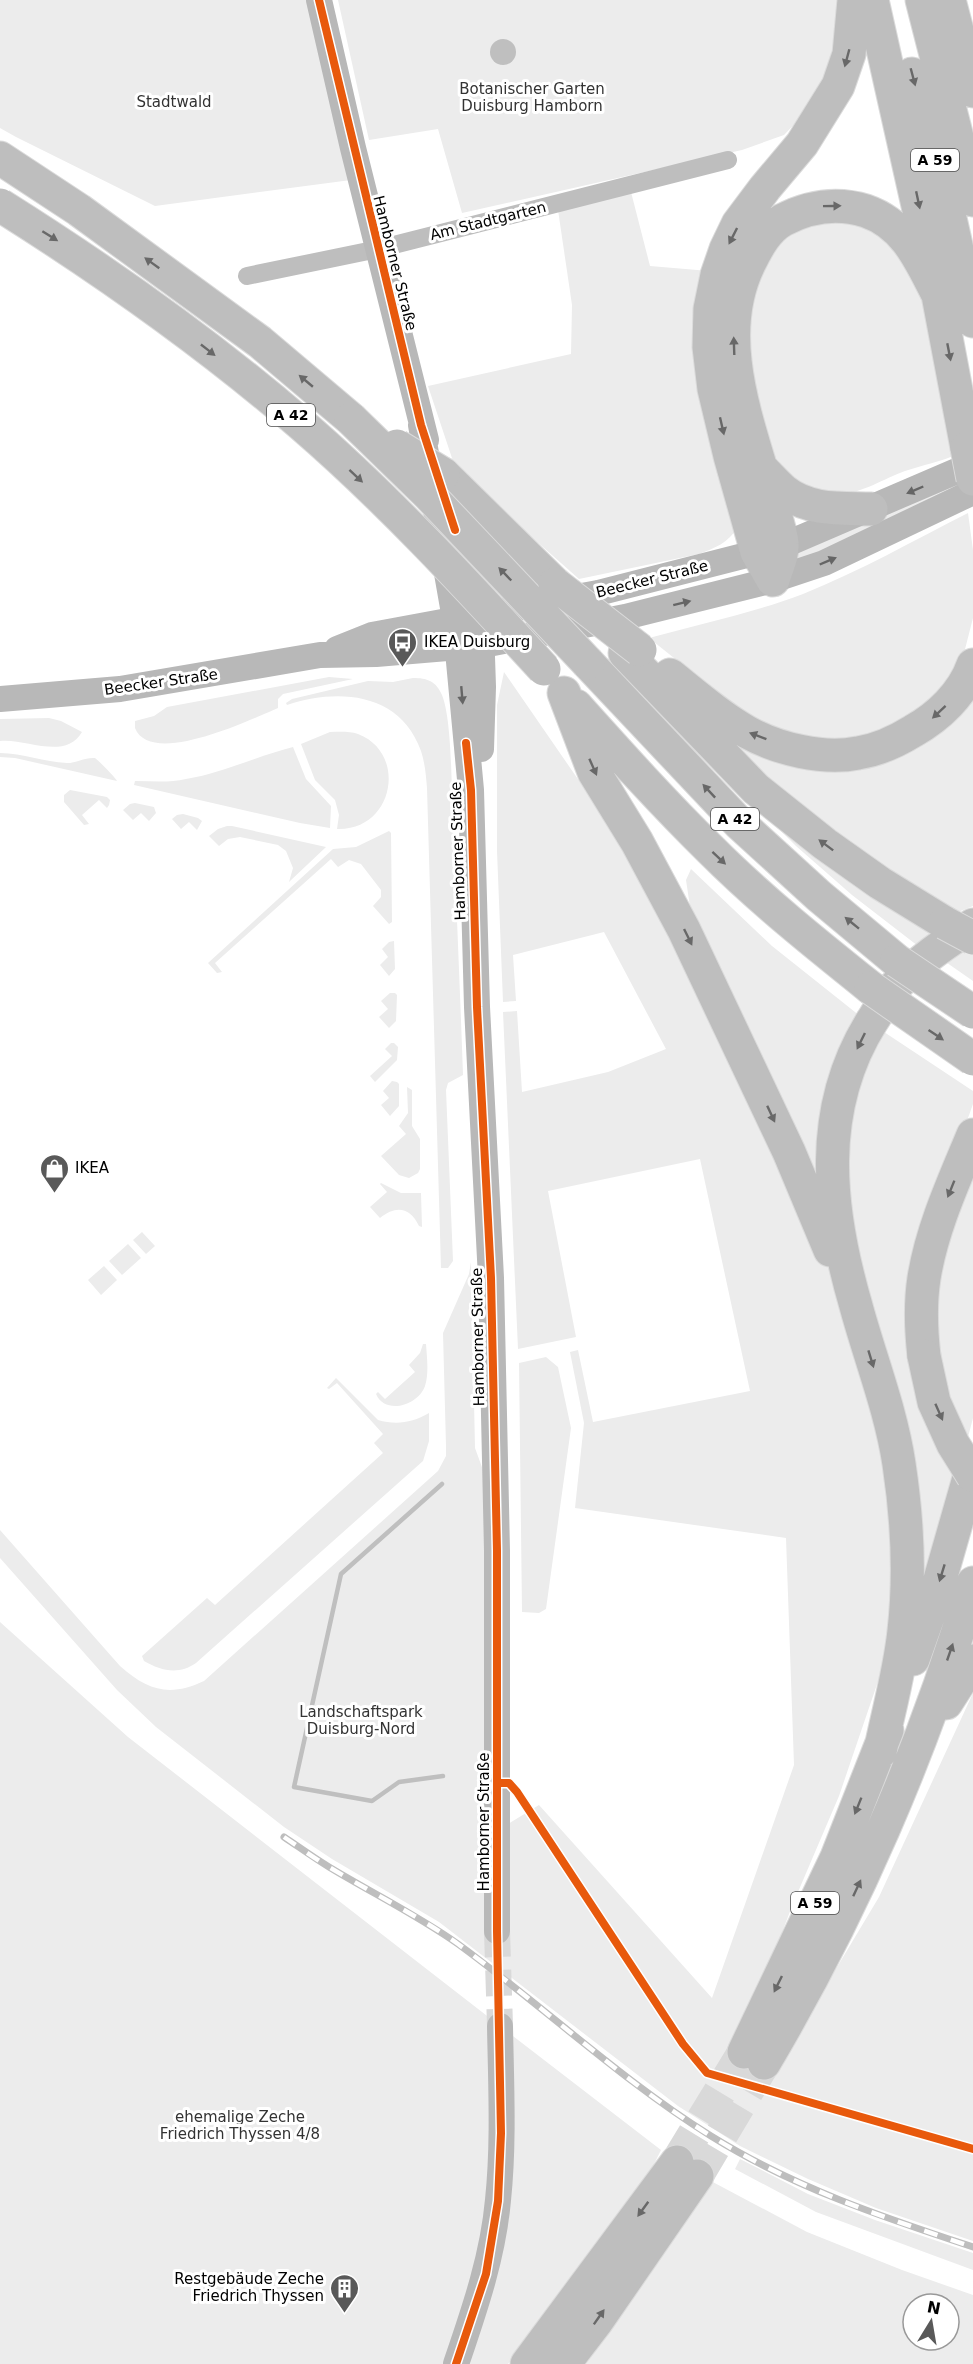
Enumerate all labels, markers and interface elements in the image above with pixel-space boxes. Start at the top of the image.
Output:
one-way arrow [842,49,851,67]
one-way arrow [908,68,918,86]
park label: Botanischer Garten Duisburg Hamborn [459,80,605,115]
park label: Stadtwald [136,93,212,111]
road number: A 59 [911,149,959,171]
one-way arrow [914,191,923,210]
street label: Hamborner Straße [369,193,421,333]
street label: Am Stadtgarten [428,198,548,244]
one-way arrow [822,202,841,211]
one-way arrow [728,227,738,245]
one-way arrow [41,231,58,242]
one-way arrow [144,257,159,269]
one-way arrow [730,337,739,356]
one-way arrow [200,343,216,356]
one-way arrow [945,343,954,362]
one-way arrow [299,375,314,388]
road number: A 42 [267,404,315,426]
one-way arrow [718,417,728,435]
one-way arrow [349,469,364,483]
one-way arrow [906,486,924,495]
street label: Beecker Straße [594,556,710,602]
one-way arrow [819,556,837,565]
one-way arrow [498,567,512,582]
one-way arrow [672,598,691,608]
bus stop icon: IKEA Duisburg [387,626,419,668]
place label: IKEA Duisburg [424,633,530,651]
street label: Beecker Straße [103,665,219,699]
one-way arrow [458,686,467,705]
one-way arrow [932,705,947,719]
one-way arrow [749,731,767,741]
one-way arrow [588,759,597,776]
street label: Hamborner Straße [447,781,469,921]
one-way arrow [702,784,716,799]
road number: A 42 [711,808,759,830]
one-way arrow [819,839,834,851]
one-way arrow [712,851,727,865]
one-way arrow [844,917,860,930]
one-way arrow [683,929,692,946]
one-way arrow [927,1029,944,1040]
one-way arrow [857,1032,866,1049]
one-way arrow [766,1105,775,1122]
shop icon: IKEA [38,1152,70,1194]
place label: IKEA [75,1159,110,1177]
one-way arrow [946,1180,956,1198]
street label: Hamborner Straße [468,1267,488,1407]
one-way arrow [867,1350,876,1368]
one-way arrow [934,1404,944,1422]
one-way arrow [937,1564,946,1582]
one-way arrow [946,1643,956,1661]
park label: Landschaftspark Duisburg-Nord [299,1703,423,1738]
street label: Hamborner Straße [475,1753,493,1891]
one-way arrow [853,1797,862,1815]
one-way arrow [852,1880,861,1897]
road number: A 59 [791,1892,839,1914]
one-way arrow [773,1975,782,1992]
park label: ehemalige Zeche Friedrich Thyssen 4/8 [160,2108,320,2143]
one-way arrow [637,2201,649,2217]
place label: Restgebäude Zeche Friedrich Thyssen [174,2270,324,2305]
building icon: Restgebäude Zeche Friedrich Thyssen [329,2272,361,2314]
north arrow [901,2292,961,2352]
text: N [925,2297,942,2318]
one-way arrow [593,2310,605,2325]

